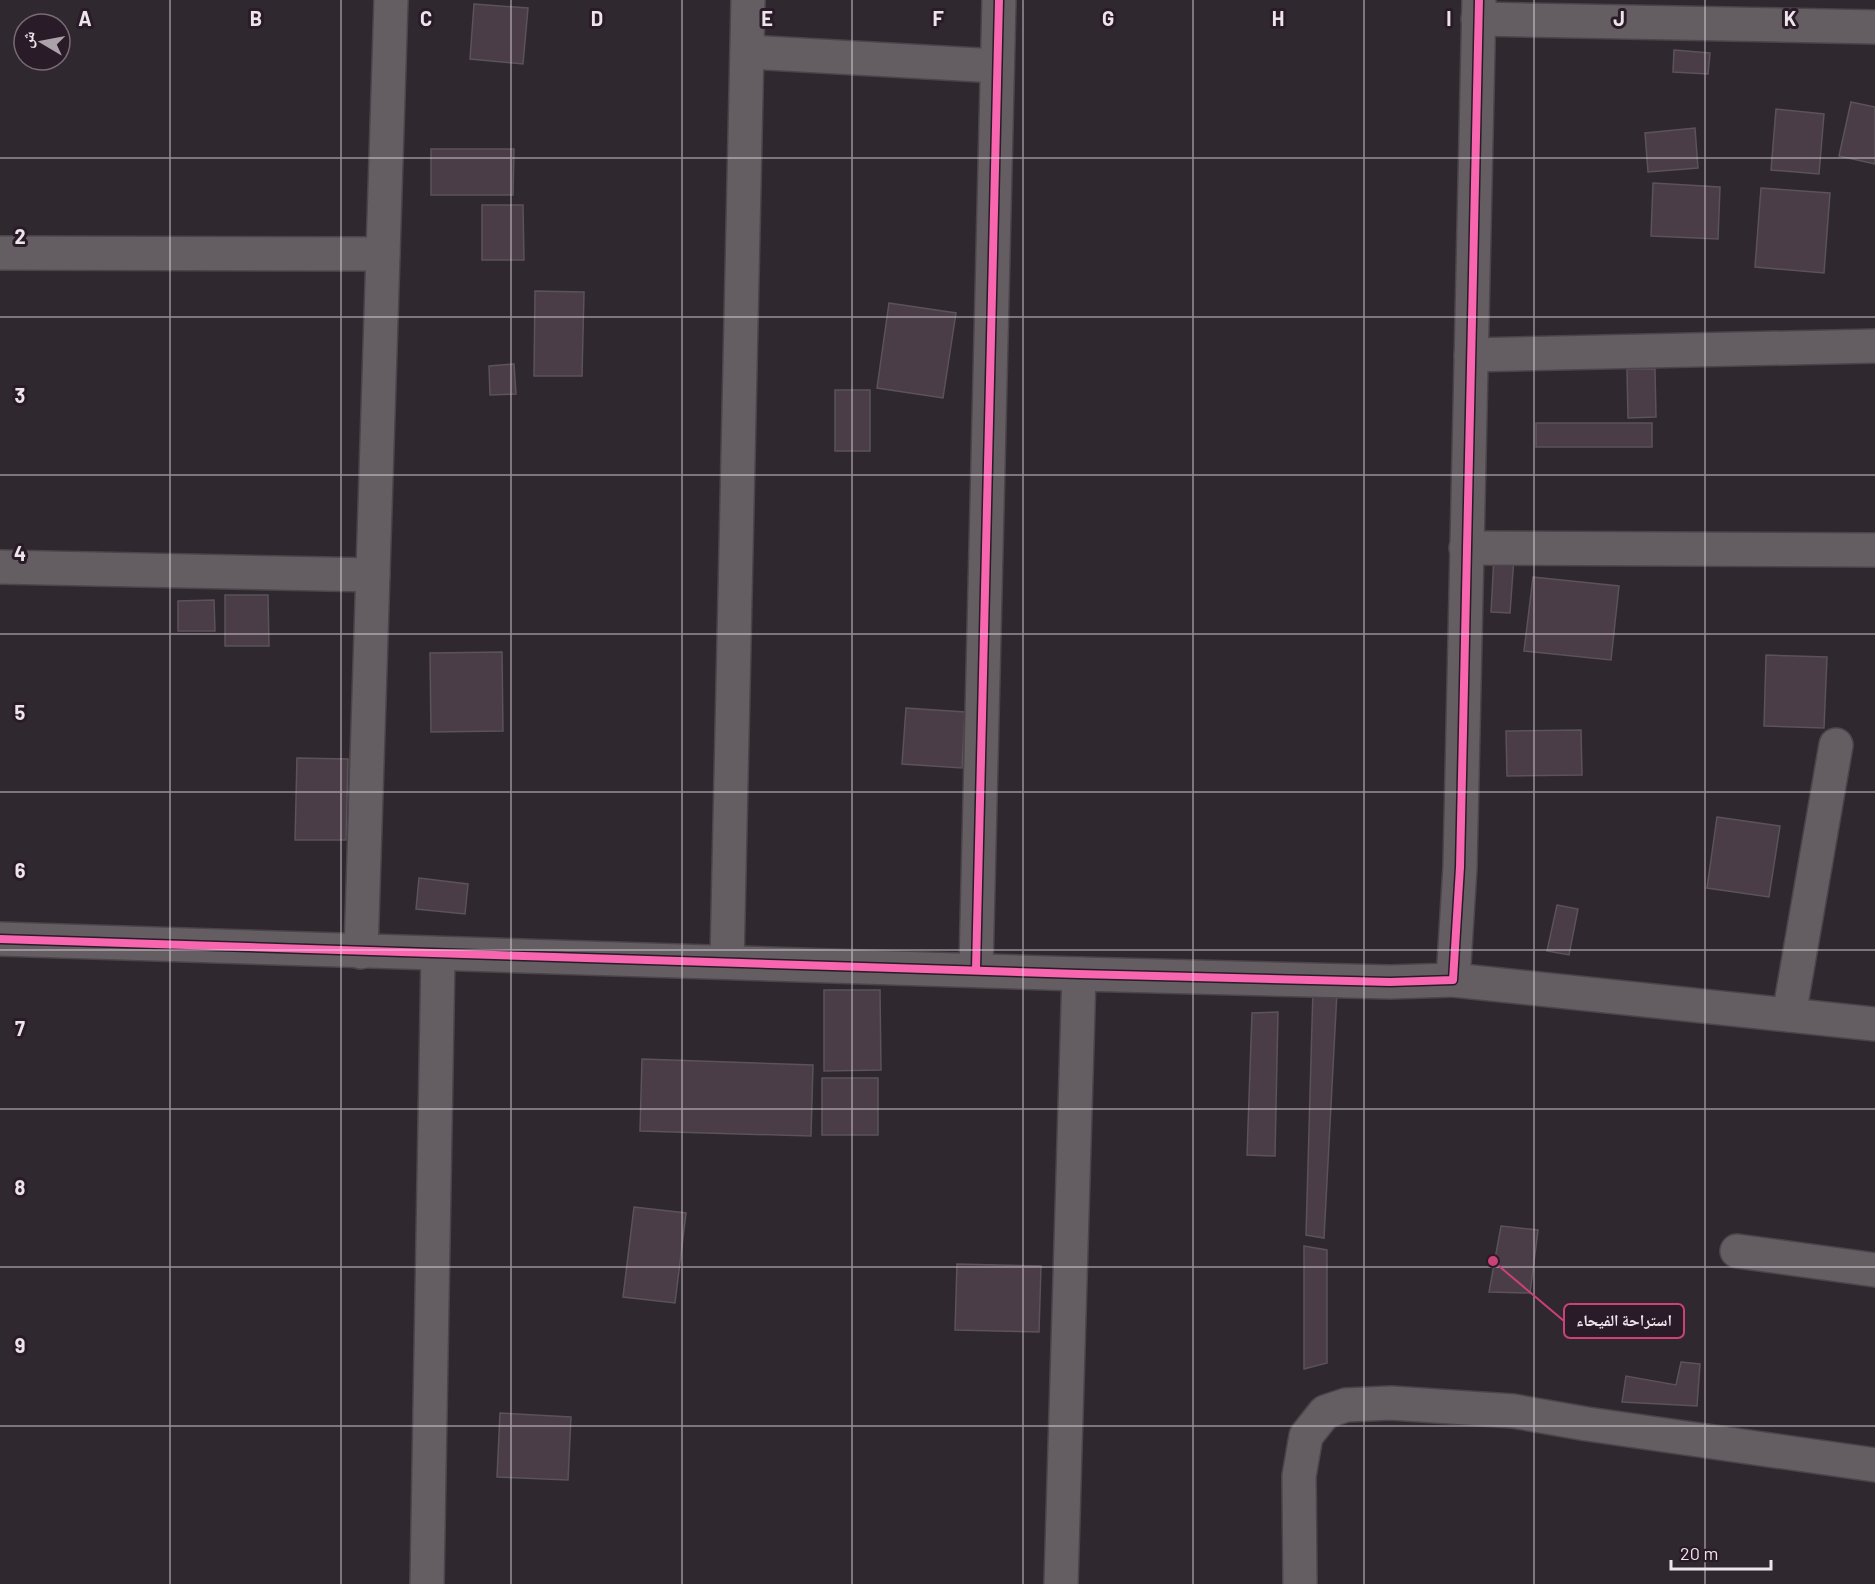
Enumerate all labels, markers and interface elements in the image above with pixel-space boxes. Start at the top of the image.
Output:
text: A [78,6,92,30]
text: B [250,6,262,30]
text: C [420,6,432,30]
text: D [591,6,603,30]
text: E [761,6,773,30]
text: F [932,6,944,30]
text: G [1102,6,1114,30]
text: H [1272,6,1284,30]
text: I [1446,6,1452,30]
text: J [1613,6,1625,30]
text: K [1784,6,1797,30]
north arrow [12,12,72,72]
text: ش [16,29,39,49]
text: 2 [14,224,26,248]
text: 3 [15,383,25,407]
text: 4 [14,541,26,565]
text: 5 [15,700,26,724]
text: 6 [15,858,26,882]
text: 7 [15,1016,25,1040]
text: 8 [15,1175,26,1199]
callout: استراحة الفيحاء [1564,1304,1684,1338]
text: استراحة الفيحاء [1576,1310,1672,1329]
text: 9 [15,1333,25,1357]
scale bar [1671,1533,1772,1571]
text: 20 m [1680,1542,1718,1564]

